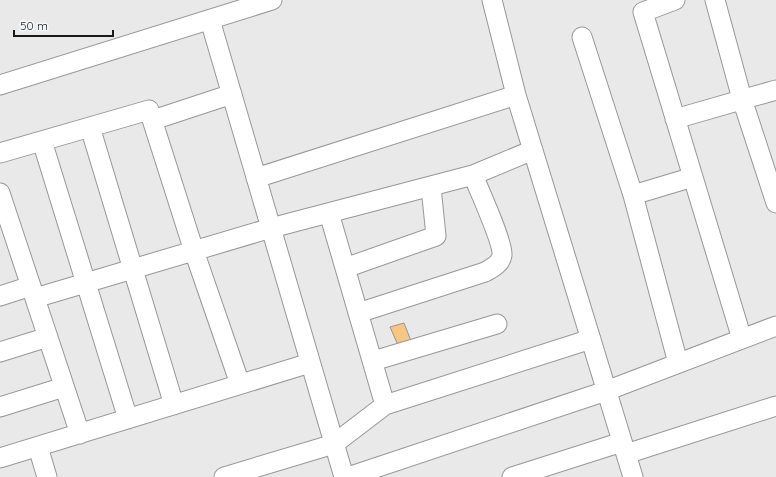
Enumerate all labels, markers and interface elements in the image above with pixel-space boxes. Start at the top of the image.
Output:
scale bar [14,12,113,38]
text: 50 m [20,18,48,33]

